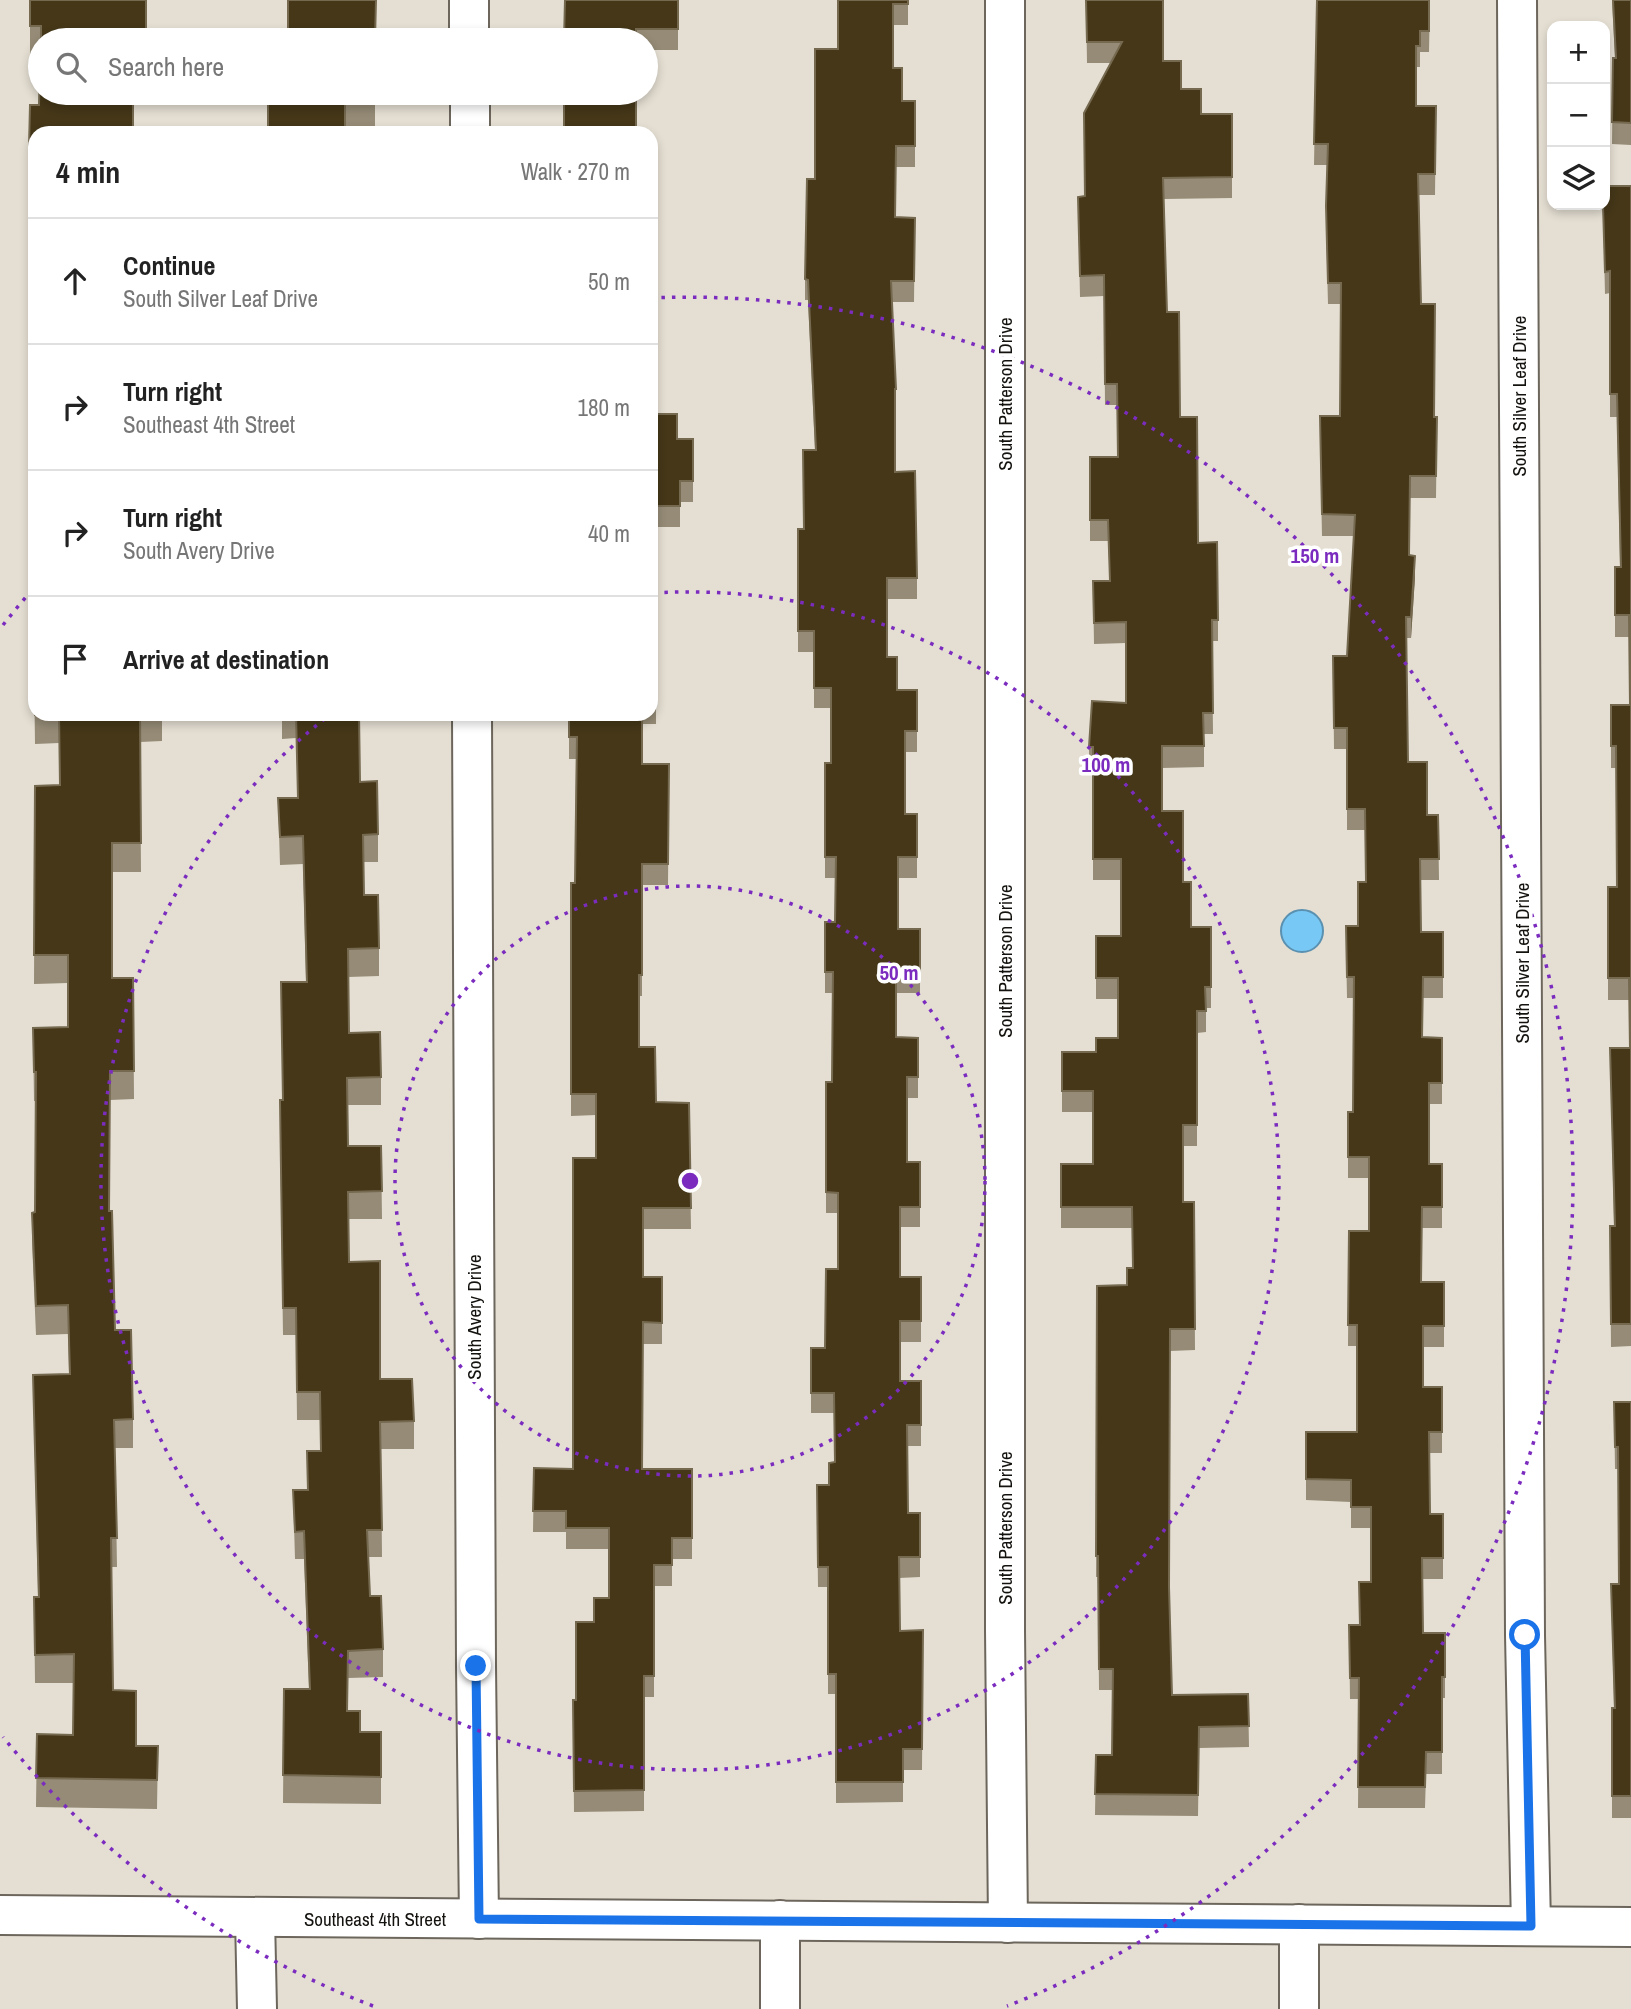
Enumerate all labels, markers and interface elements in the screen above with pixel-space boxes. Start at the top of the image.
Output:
map controls [1547,21,1610,210]
button: + [1547,21,1610,84]
search box [28,28,658,105]
icon: search [52,48,90,86]
text: Search here [108,49,224,84]
button: − [1547,84,1610,147]
button: layers [1547,147,1610,210]
text: 4 min [56,152,120,192]
text: Walk · 270 m [521,156,630,187]
text: Continue [123,248,215,283]
icon: ahead [56,262,94,300]
text: 50 m [588,266,630,297]
text: South Silver Leaf Drive [123,283,318,314]
street label: South Silver Leaf Drive [1506,315,1532,477]
street label: South Patterson Drive [992,317,1018,471]
text: Turn right [123,374,222,409]
icon: right [56,388,94,426]
text: 180 m [578,392,630,423]
text: Southeast 4th Street [123,409,295,440]
text: Turn right [123,500,222,535]
icon: right [56,514,94,552]
text: 40 m [588,518,630,549]
text: South Avery Drive [123,535,275,566]
text: 150 m [1291,541,1339,570]
icon: arrive [56,640,94,678]
text: Arrive at destination [123,642,329,677]
text: 100 m [1082,750,1130,779]
street label: South Silver Leaf Drive [1509,882,1535,1044]
street label: South Patterson Drive [992,884,1018,1038]
text: 50 m [879,958,919,987]
centre of rings [678,1169,702,1193]
street label: South Avery Drive [461,1254,487,1380]
street label: South Patterson Drive [992,1451,1018,1605]
route start [1509,1619,1540,1650]
route end [460,1650,491,1681]
street label: Southeast 4th Street [304,1906,447,1932]

